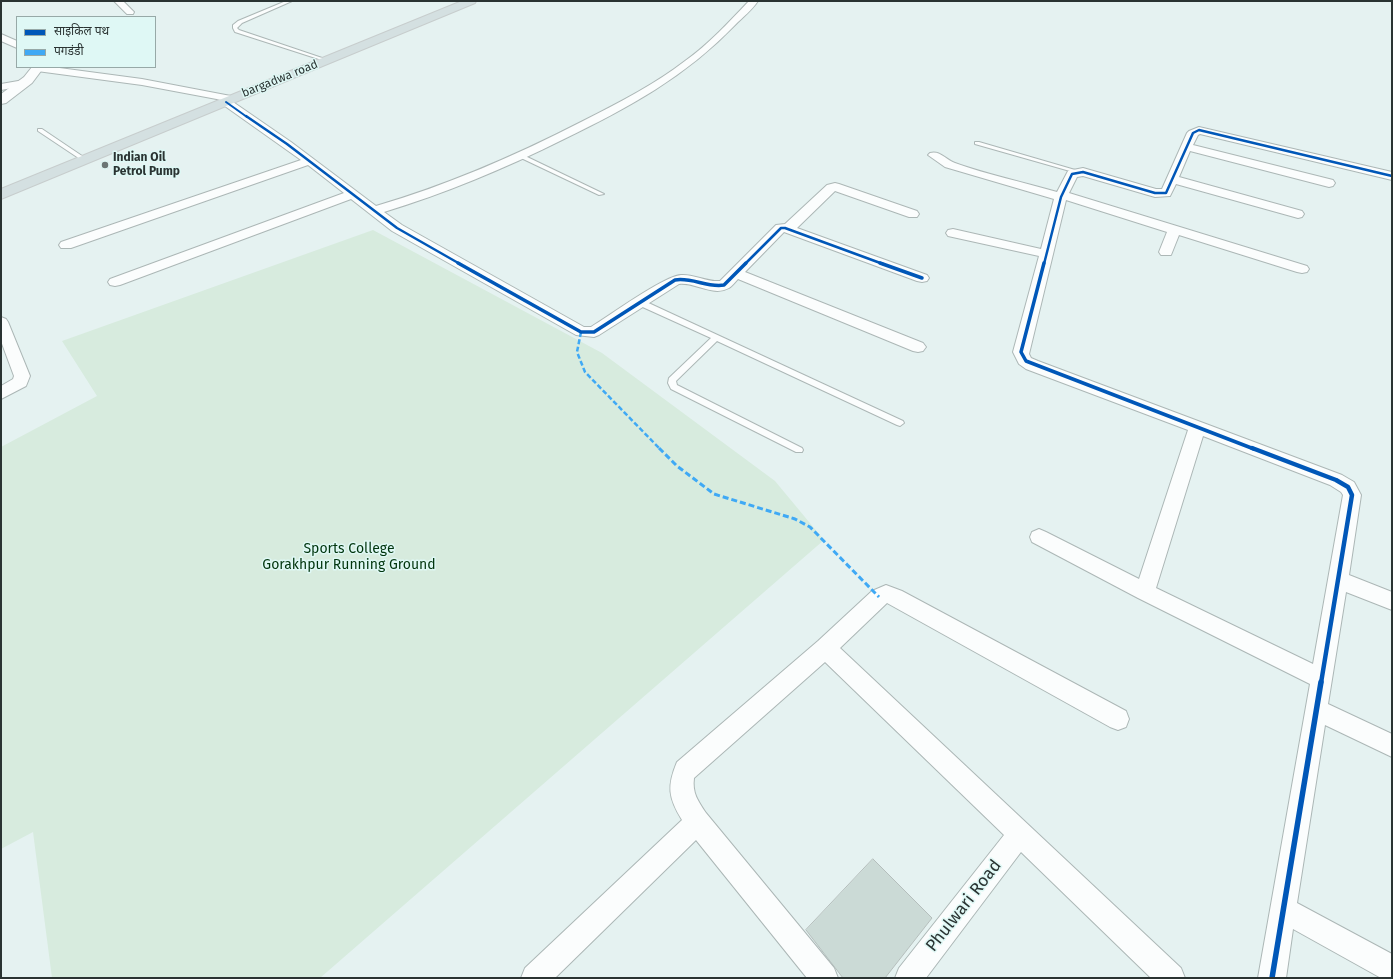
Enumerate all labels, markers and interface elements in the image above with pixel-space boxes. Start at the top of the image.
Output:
legend [16,16,156,68]
text: साइकिल पथ [54,24,109,38]
text: पगडंडी [54,44,84,58]
street label: bargadwa road [240,57,320,101]
place label: Indian Oil Petrol Pump [113,151,180,179]
marker: Indian Oil Petrol Pump [100,160,110,170]
park label: Sports College Gorakhpur Running Ground [262,541,436,574]
street label: Phulwari Road [922,856,1006,956]

